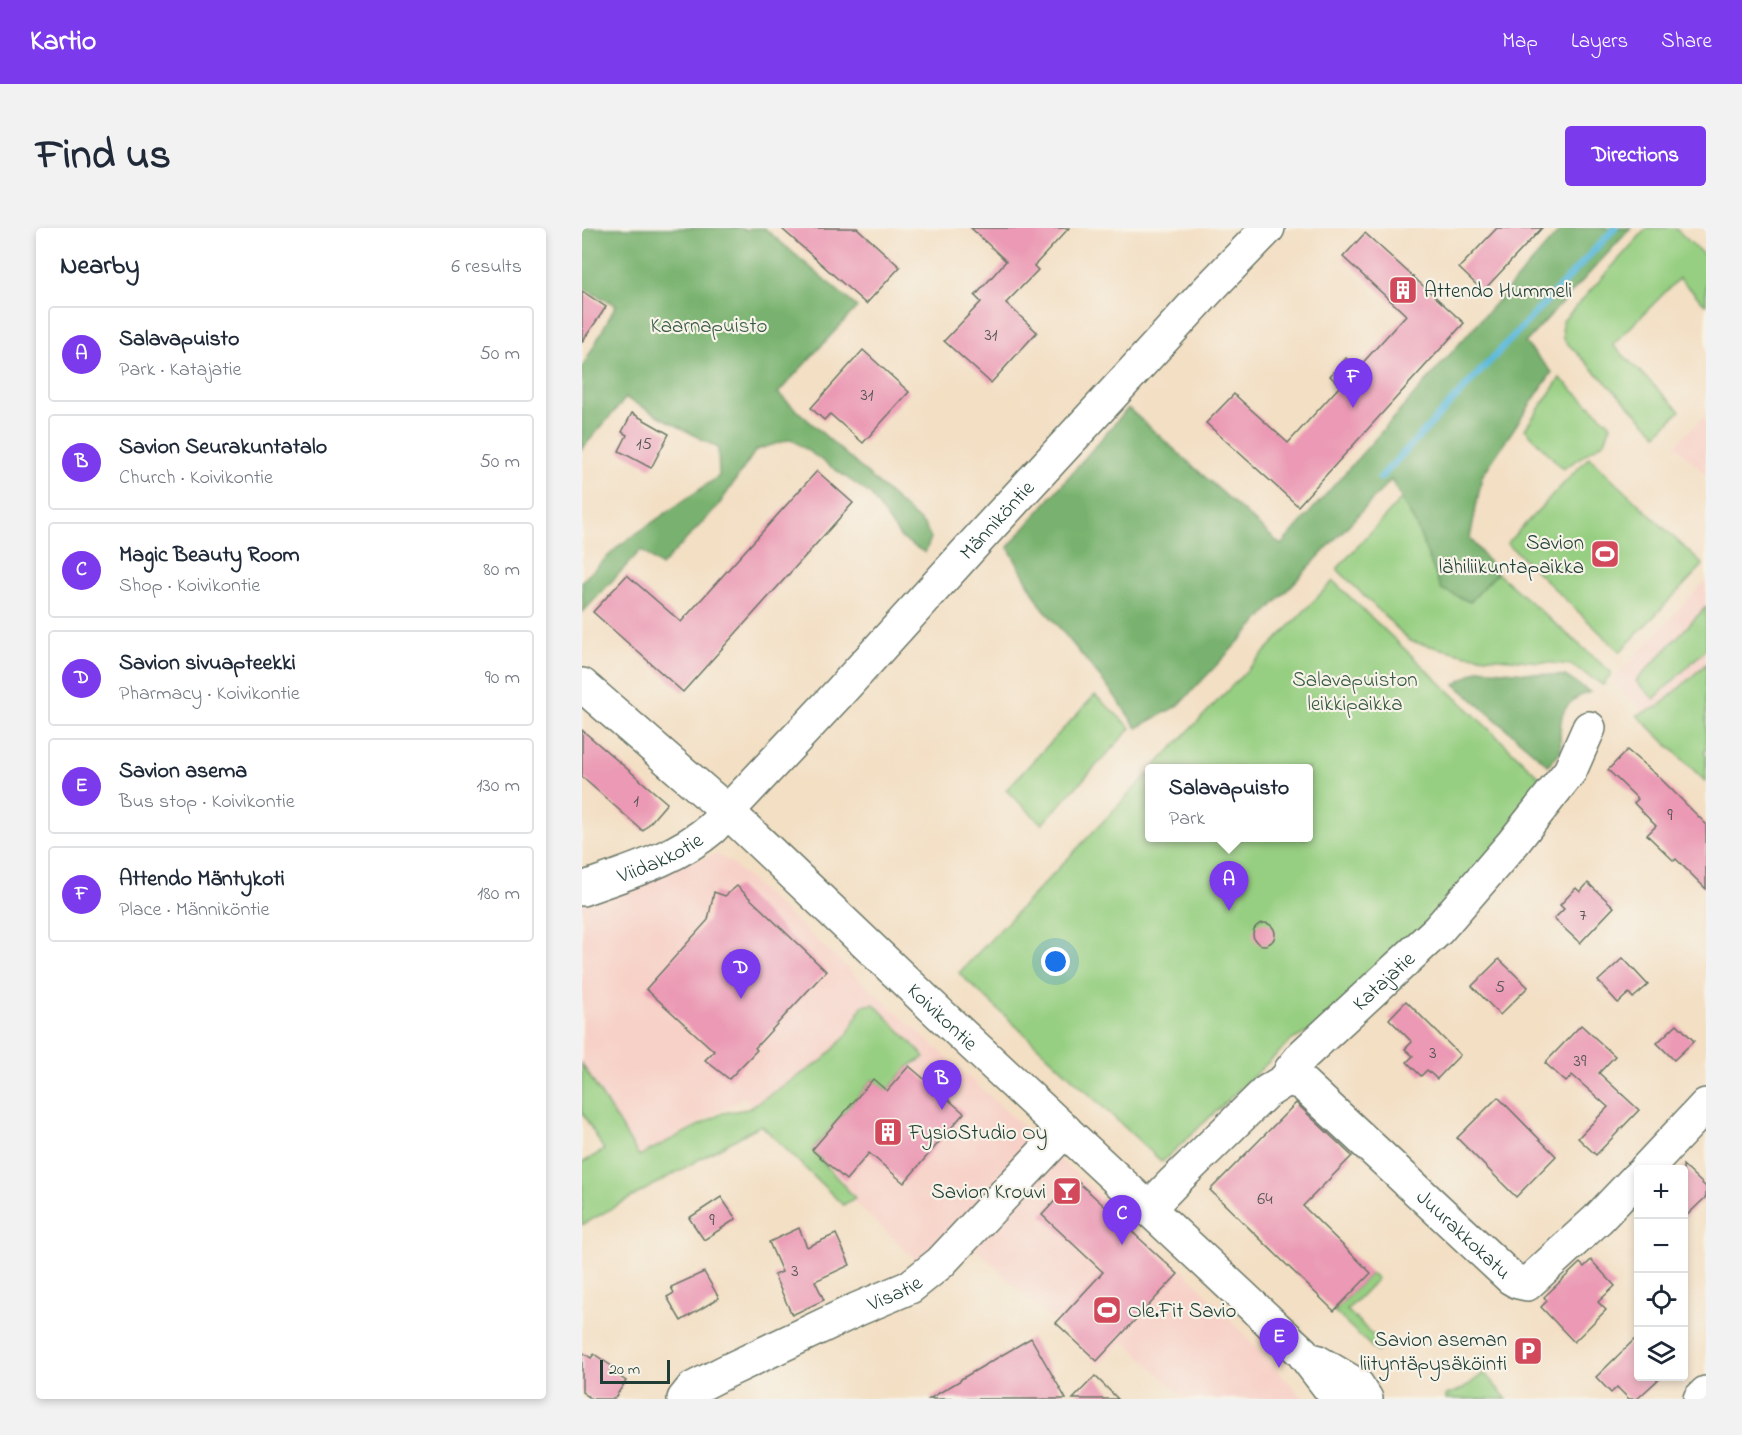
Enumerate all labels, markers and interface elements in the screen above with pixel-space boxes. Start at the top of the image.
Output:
text: Kartio [30,22,96,63]
text: Map [1502,27,1538,57]
text: Layers [1571,27,1628,57]
text: Share [1661,27,1712,57]
text: Find us [36,126,171,187]
button: Directions [1565,126,1706,186]
text: Nearby [60,248,139,286]
text: 6 results [451,253,522,282]
building icon: Attendo Hummeli [1387,274,1419,306]
place label: Attendo Hummeli [1424,277,1572,307]
park label: Kaarnapuisto [651,312,768,342]
house number: 31 [984,323,998,349]
text: Salavapuisto [119,324,239,356]
text: A [75,340,88,369]
text: 50 m [479,340,520,369]
text: Park · Katajatie [119,356,242,385]
pin: F [1334,358,1372,408]
house number: 31 [860,383,874,409]
text: Savion Seurakuntatalo [119,432,327,464]
house number: 15 [636,432,652,458]
text: B [75,448,88,477]
text: 50 m [479,448,520,477]
text: Church · Koivikontie [119,464,273,493]
street label: Männiköntie [954,474,1043,567]
place label: Savion lähiliikuntapaikka [1439,529,1584,583]
sports icon: Savion lähiliikuntapaikka [1589,538,1621,570]
text: Magic Beauty Room [119,540,300,572]
text: C [76,556,87,585]
text: 80 m [483,556,520,585]
text: Shop · Koivikontie [119,572,260,601]
text: Savion sivuapteekki [119,648,296,680]
text: D [74,664,89,693]
text: 90 m [485,664,520,693]
park label: Salavapuiston leikkipaikka [1292,666,1418,720]
text: Pharmacy · Koivikontie [119,680,300,709]
text: Savion asema [119,756,247,788]
popup [1145,764,1313,842]
text: E [75,772,88,801]
text: 130 m [476,772,520,801]
text: Salavapuisto [1169,773,1289,805]
text: Bus stop · Koivikontie [119,788,295,817]
house number: 1 [633,789,639,815]
house number: 9 [1667,803,1673,829]
text: Park [1169,805,1205,834]
street label: Viidakkotie [613,826,710,893]
pin: A [1210,862,1248,911]
text: Attendo Mäntykoti [119,864,285,896]
text: F [75,880,88,909]
text: 180 m [477,880,520,909]
text: Place · Männiköntie [119,896,270,925]
house number: 7 [1579,903,1587,929]
street label: Katajatie [1347,945,1423,1019]
your location [1041,947,1070,976]
pin: D [722,950,760,999]
house number: 5 [1495,975,1505,1001]
street label: Koivikontie [899,977,984,1059]
house number: 3 [1429,1041,1437,1067]
house number: 39 [1574,1049,1587,1075]
pin: B [922,1060,962,1110]
building icon: FysioStudio Oy [872,1116,904,1148]
place label: FysioStudio Oy [908,1119,1048,1151]
map controls [1634,1165,1688,1381]
button: + [1634,1165,1688,1219]
bar icon: Savion Krouvi [1051,1175,1083,1207]
place label: Savion Krouvi [931,1178,1046,1208]
street label: Juurakkokatu [1408,1184,1517,1288]
house number: 64 [1257,1187,1273,1213]
pin: C [1102,1196,1142,1245]
house number: 9 [709,1208,715,1234]
button: − [1634,1219,1688,1273]
house number: 3 [791,1259,799,1285]
street label: Visatie [863,1269,930,1321]
button: locate [1634,1273,1688,1327]
sports icon: Ole.Fit Savio [1091,1294,1123,1326]
place label: Ole.Fit Savio [1128,1297,1236,1327]
pin: E [1260,1318,1298,1368]
place label: Savion aseman liityntäpysäköinti [1360,1326,1507,1382]
button: layers [1634,1327,1688,1381]
parking icon: Savion aseman liityntäpysäköinti [1512,1335,1544,1367]
scale bar [600,1357,670,1384]
text: 20 m [609,1358,640,1382]

